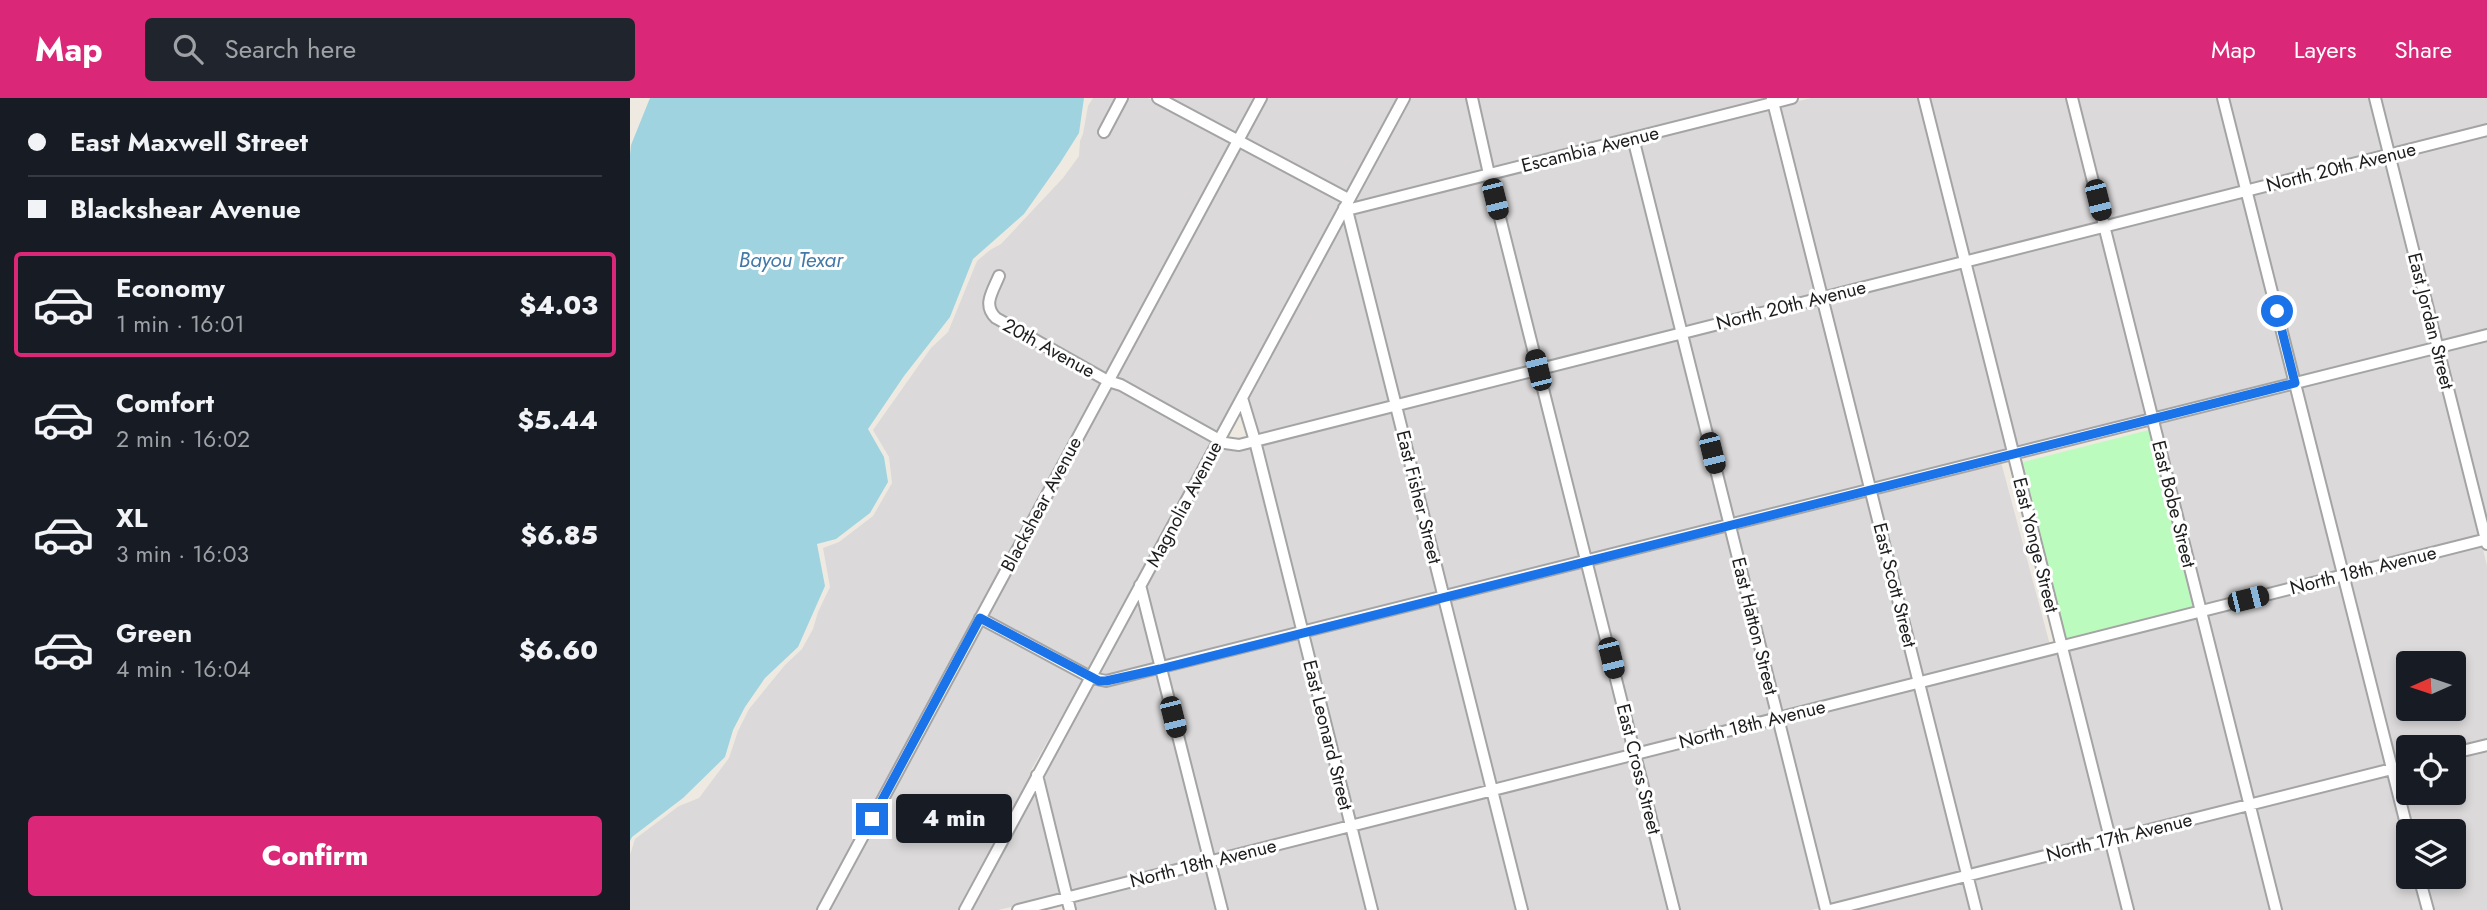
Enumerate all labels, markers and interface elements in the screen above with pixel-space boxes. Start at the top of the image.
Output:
search box [145,18,635,81]
text: Map [35,26,103,73]
icon: search [169,30,207,68]
text: Search here [225,30,356,68]
text: Map [2211,32,2256,67]
text: Layers [2294,32,2356,67]
text: Share [2394,32,2452,67]
street label: Escambia Avenue [1518,119,1662,179]
text: East Maxwell Street [70,123,308,161]
street label: North 20th Avenue [2263,135,2419,199]
car [1480,176,1511,222]
car [2083,177,2114,223]
text: Blackshear Avenue [70,190,301,228]
water label: Bayou Texar [739,245,844,275]
street label: East Jordan Street [2401,250,2461,393]
text: Economy [116,269,225,307]
icon: car [32,273,95,336]
street label: North 20th Avenue [1713,273,1869,337]
text: $4.03 [520,286,598,324]
route start [2261,295,2293,327]
text: 1 min · 16:01 [116,307,245,341]
street label: 20th Avenue [998,312,1100,385]
car [1523,347,1554,393]
text: Comfort [116,384,214,422]
icon: car [32,388,95,451]
text: $5.44 [518,401,598,439]
text: 2 min · 16:02 [116,422,250,456]
street label: East Fisher Street [1389,427,1449,567]
car [1697,430,1728,476]
street label: Blackshear Avenue [994,431,1088,576]
street label: Magnolia Avenue [1139,436,1229,572]
street label: East Bobe Street [2145,438,2203,571]
street label: East Yonge Street [2006,475,2066,616]
text: XL [116,499,148,537]
icon: car [32,503,95,566]
text: $6.85 [521,516,598,554]
street label: East Scott Street [1866,520,1924,651]
text: 3 min · 16:03 [116,537,249,571]
street label: North 18th Avenue [2287,539,2439,601]
street label: East Hatton Street [1725,554,1785,698]
car [2226,584,2271,614]
text: Green [116,614,192,652]
icon: car [32,618,95,681]
text: $6.60 [519,631,598,669]
car [1596,635,1627,681]
north arrow [2396,651,2466,721]
map controls [2396,651,2466,889]
text: 4 min · 16:04 [116,652,251,686]
street label: East Leonard Street [1296,657,1360,813]
street label: North 18th Avenue [1676,693,1828,755]
car [1158,694,1189,740]
street label: East Cross Street [1610,701,1668,837]
button: locate [2396,735,2466,805]
callout: 4 min [896,794,1012,844]
text: 4 min [923,801,985,835]
route end [856,803,888,835]
street label: North 17th Avenue [2043,806,2195,868]
button: Confirm [28,816,602,896]
button: layers [2396,819,2466,889]
street label: North 18th Avenue [1127,832,1279,894]

